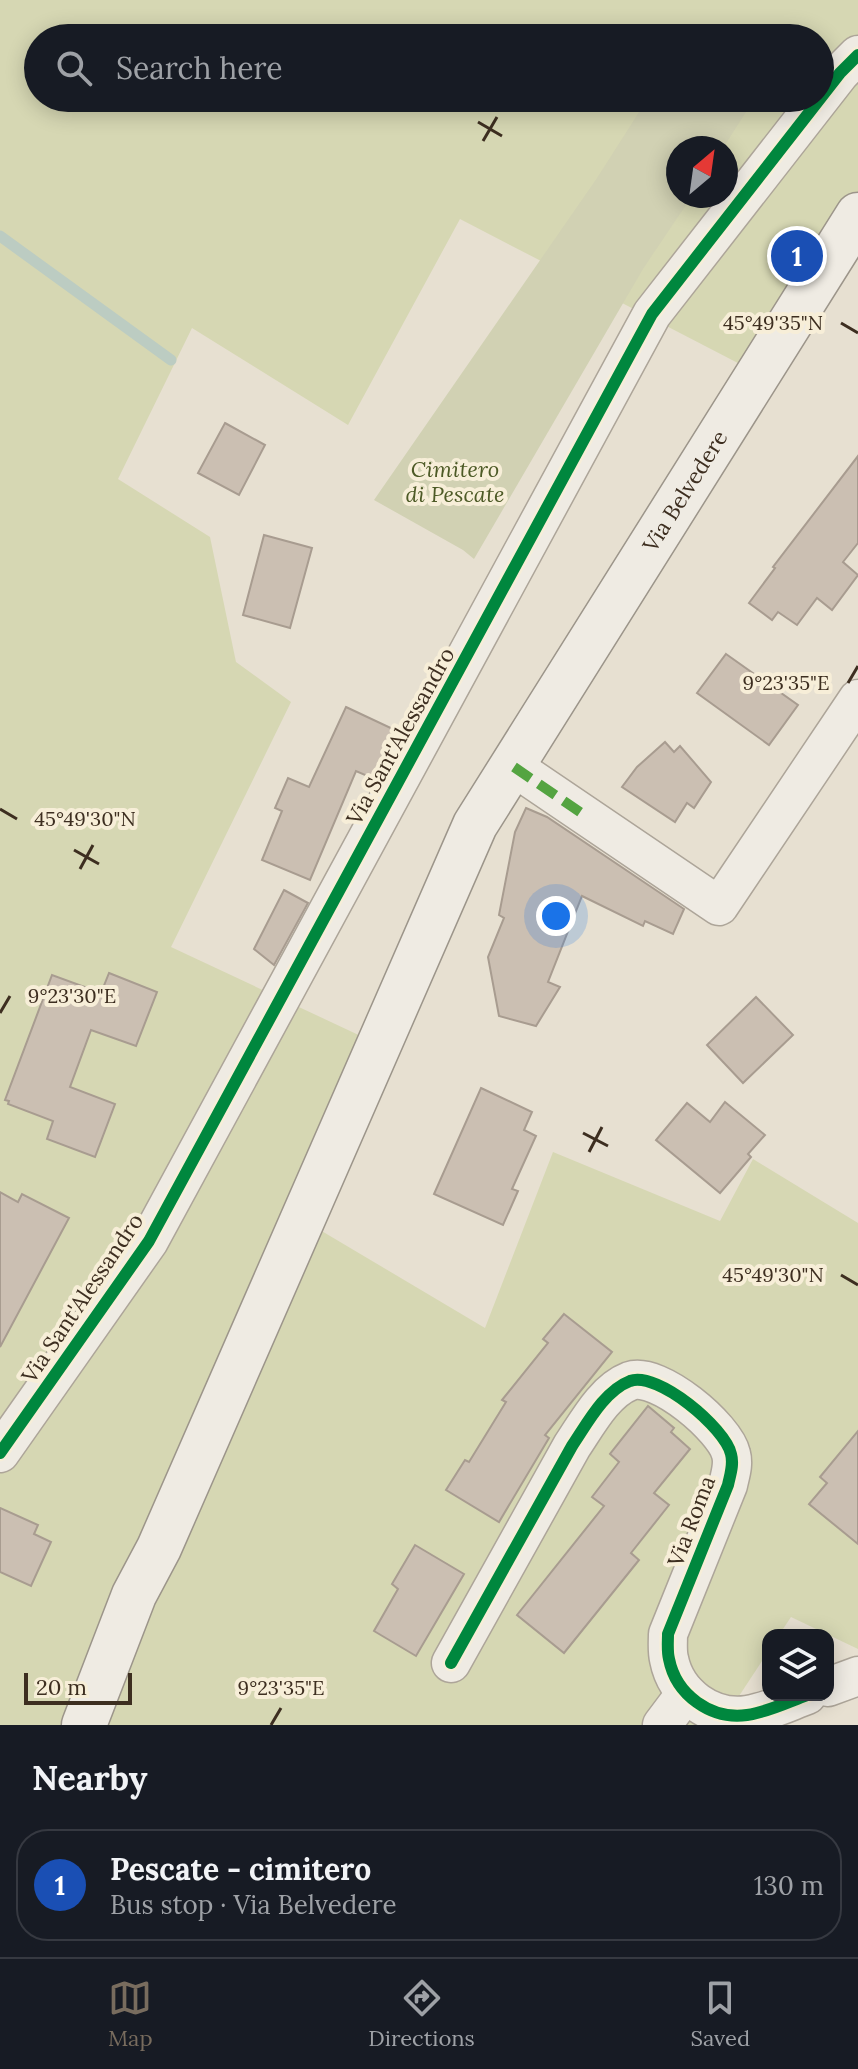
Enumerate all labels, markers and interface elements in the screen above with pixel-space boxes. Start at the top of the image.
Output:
search box [24,24,834,112]
icon: search [52,46,96,90]
text: Search here [116,49,283,87]
north arrow [666,136,738,208]
pin: 1 [771,226,823,286]
text: 45°49'35"N [723,310,823,335]
street label: Via Belvedere [636,425,733,558]
park label: Cimitero di Pescate [406,455,504,508]
street label: Via Sant'Alessandro [339,642,460,830]
text: 9°23'35"E [743,670,829,695]
text: 45°49'30"N [34,806,136,831]
your location [536,896,576,936]
text: 9°23'30"E [28,983,116,1008]
street label: Via Sant'Alessandro [14,1208,149,1389]
text: 45°49'30"N [722,1262,824,1287]
street label: Via Roma [661,1472,721,1571]
map controls [762,1629,834,1701]
button: layers [762,1629,834,1701]
scale bar [24,1669,132,1705]
text: 20 m [36,1673,87,1701]
text: 9°23'35"E [238,1675,324,1700]
text: Nearby [32,1756,148,1799]
text: Pescate - cimitero [110,1850,371,1888]
text: 1 [55,1869,65,1902]
text: 130 m [754,1869,824,1902]
text: Bus stop · Via Belvedere [110,1888,397,1921]
tab: Map [108,1976,153,2052]
tab: Directions [368,1976,475,2052]
tab: Saved [691,1976,750,2052]

